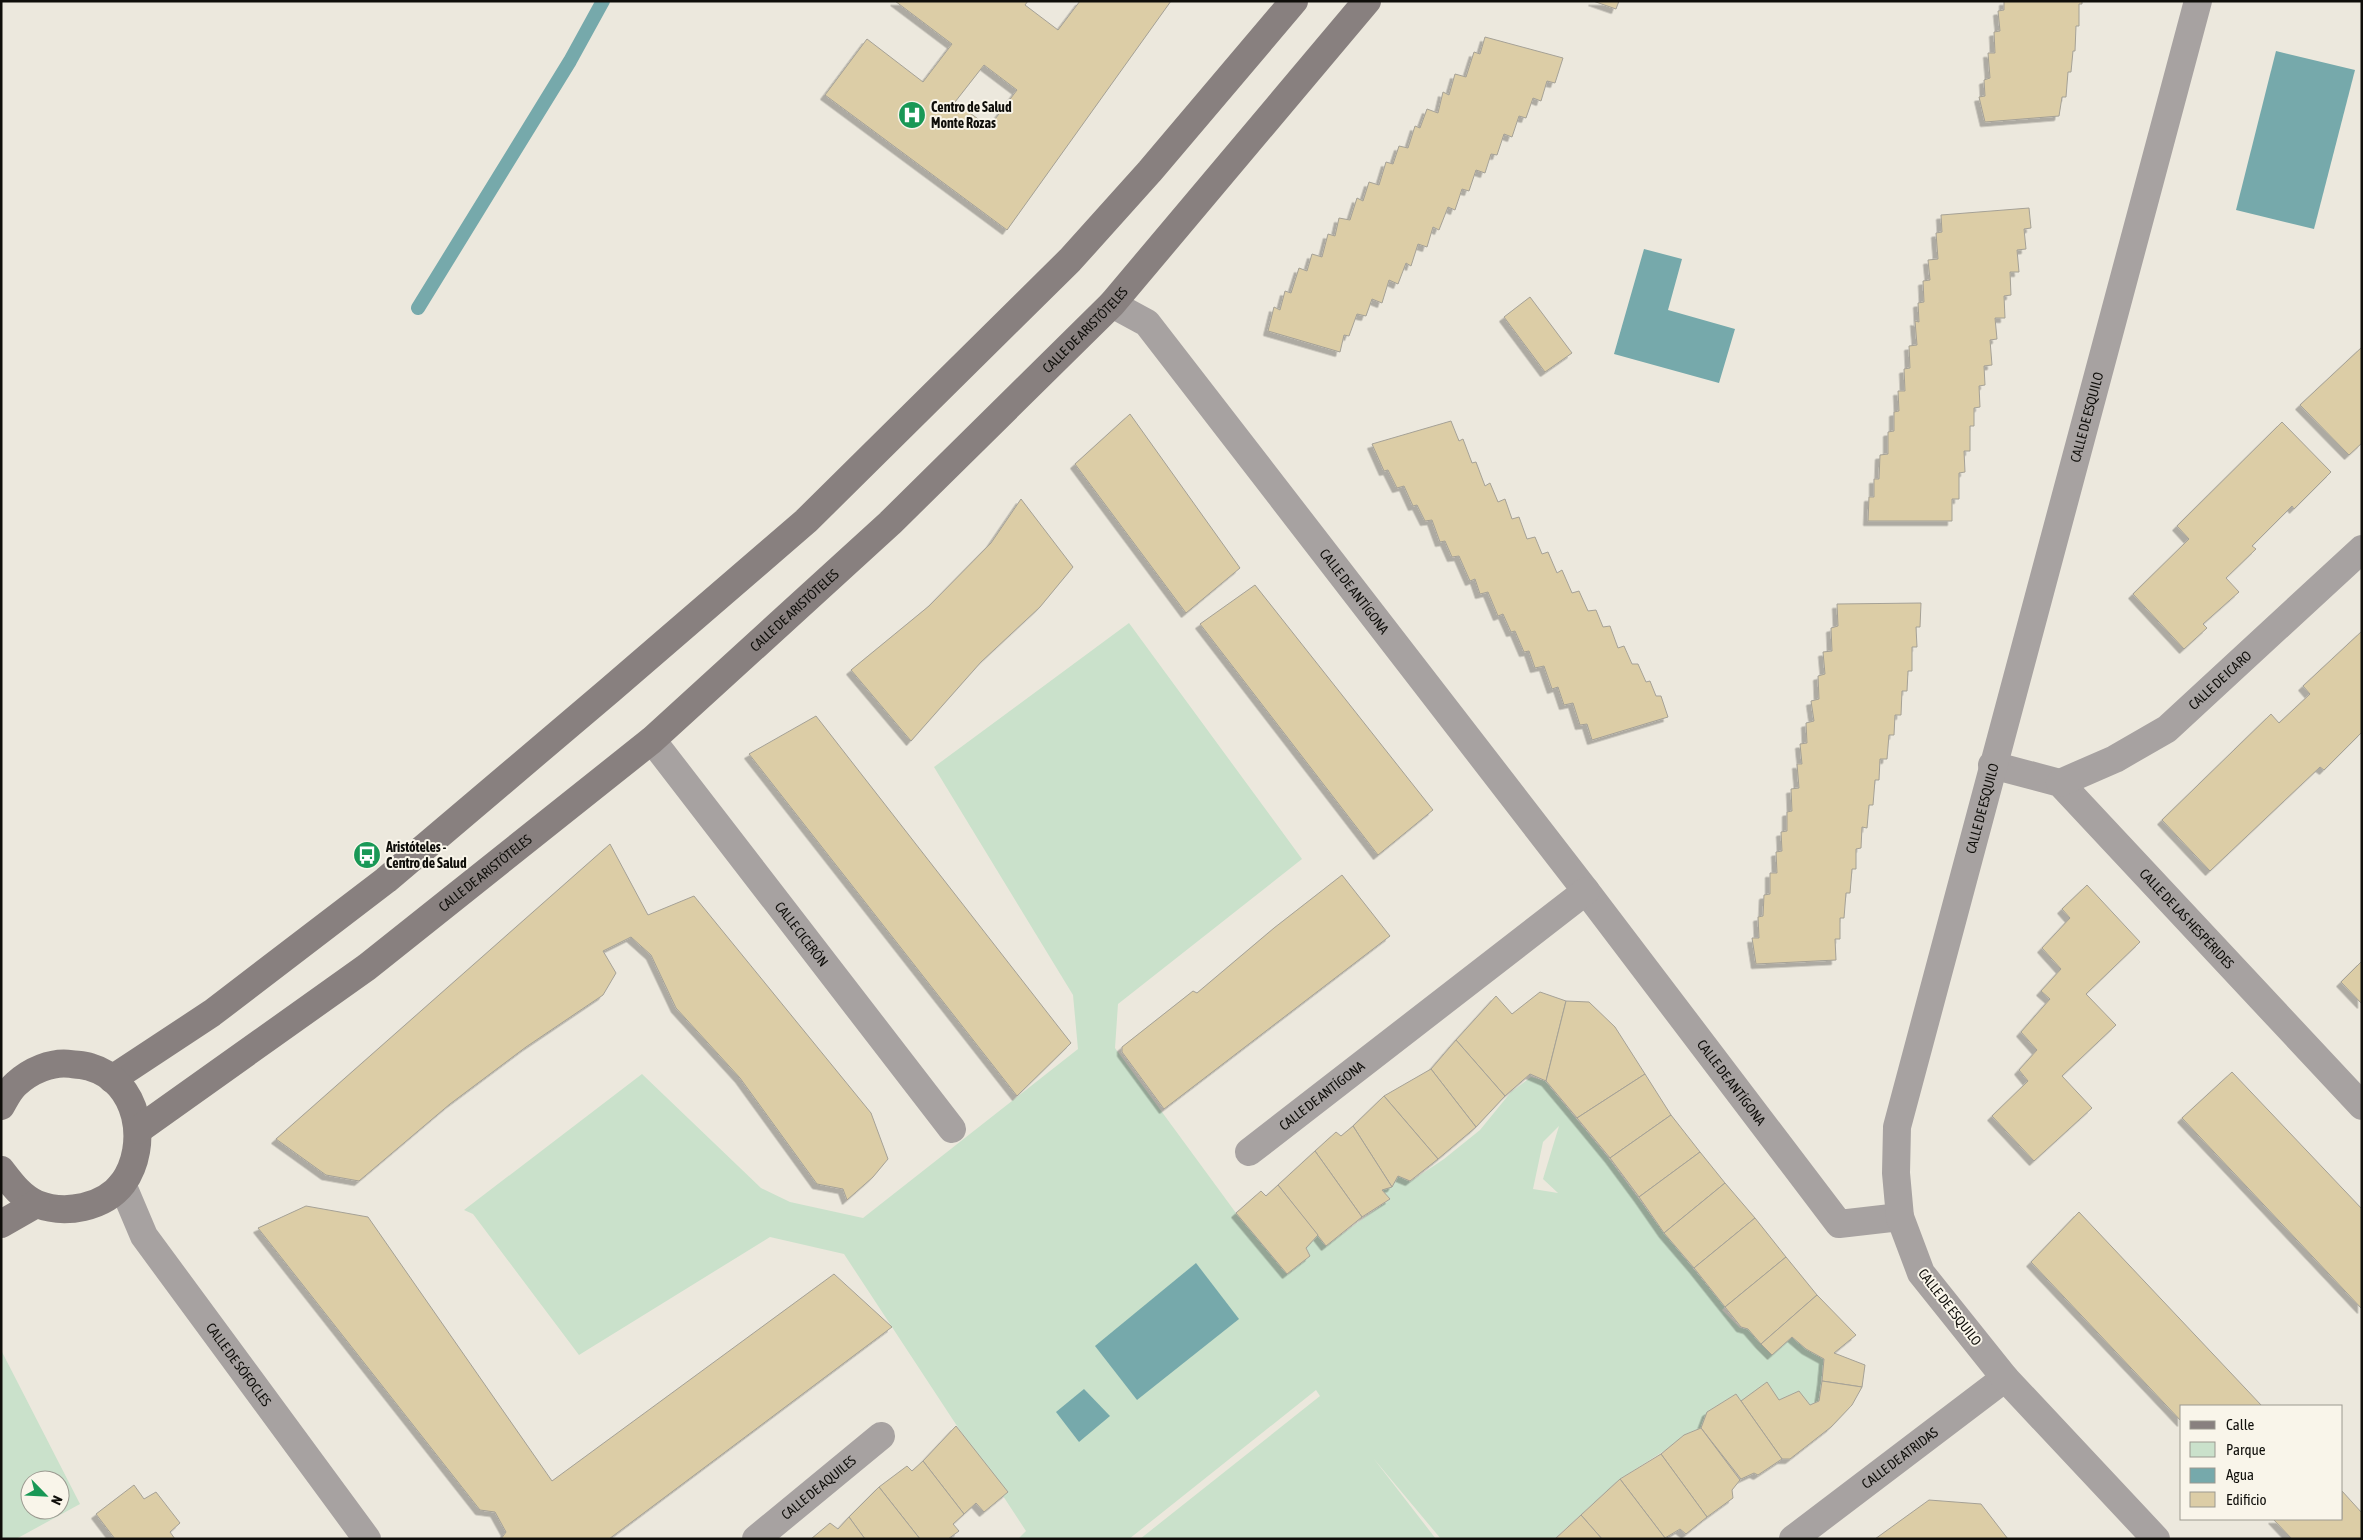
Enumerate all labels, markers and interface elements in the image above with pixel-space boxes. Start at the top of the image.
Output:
place label: Centro de Salud Monte Rozas [931,99,1012,131]
hospital icon: Centro de Salud Monte Rozas [897,100,927,130]
street label: CALLE DE ARISTÓTELES [1039,284,1131,376]
street label: CALLE DE ESQUILO [2067,370,2106,464]
street label: CALLE DE ANTÍGONA [1317,546,1392,637]
street label: CALLE DE ARISTÓTELES [747,566,842,655]
street label: CALLE DE ICARO [2185,647,2255,713]
street label: CALLE DE ESQUILO [1962,761,2002,855]
street label: CALLE DE ARISTÓTELES [435,831,535,915]
place label: Aristóteles - Centro de Salud [385,839,467,871]
bus stop icon: Aristóteles - Centro de Salud [352,840,382,870]
street label: CALLE DE LAS HESPÉRIDES [2136,865,2237,972]
street label: CALLE CICERÓN [772,898,832,970]
street label: CALLE DE ANTÍGONA [1694,1036,1769,1128]
street label: CALLE DE ANTÍGONA [1276,1058,1368,1134]
street label: CALLE DE ESQUILO [1915,1266,1985,1348]
street label: CALLE DE SÓFOCLES [203,1320,274,1409]
legend [2180,1405,2343,1520]
text: Calle [2226,1416,2255,1433]
street label: CALLE DE ATRIDAS [1859,1424,1941,1492]
text: Parque [2226,1441,2266,1458]
street label: CALLE DE AQUILES [778,1452,859,1523]
text: Agua [2226,1466,2254,1483]
north arrow [20,1470,70,1520]
text: Edificio [2226,1491,2267,1508]
text: N [48,1493,66,1507]

